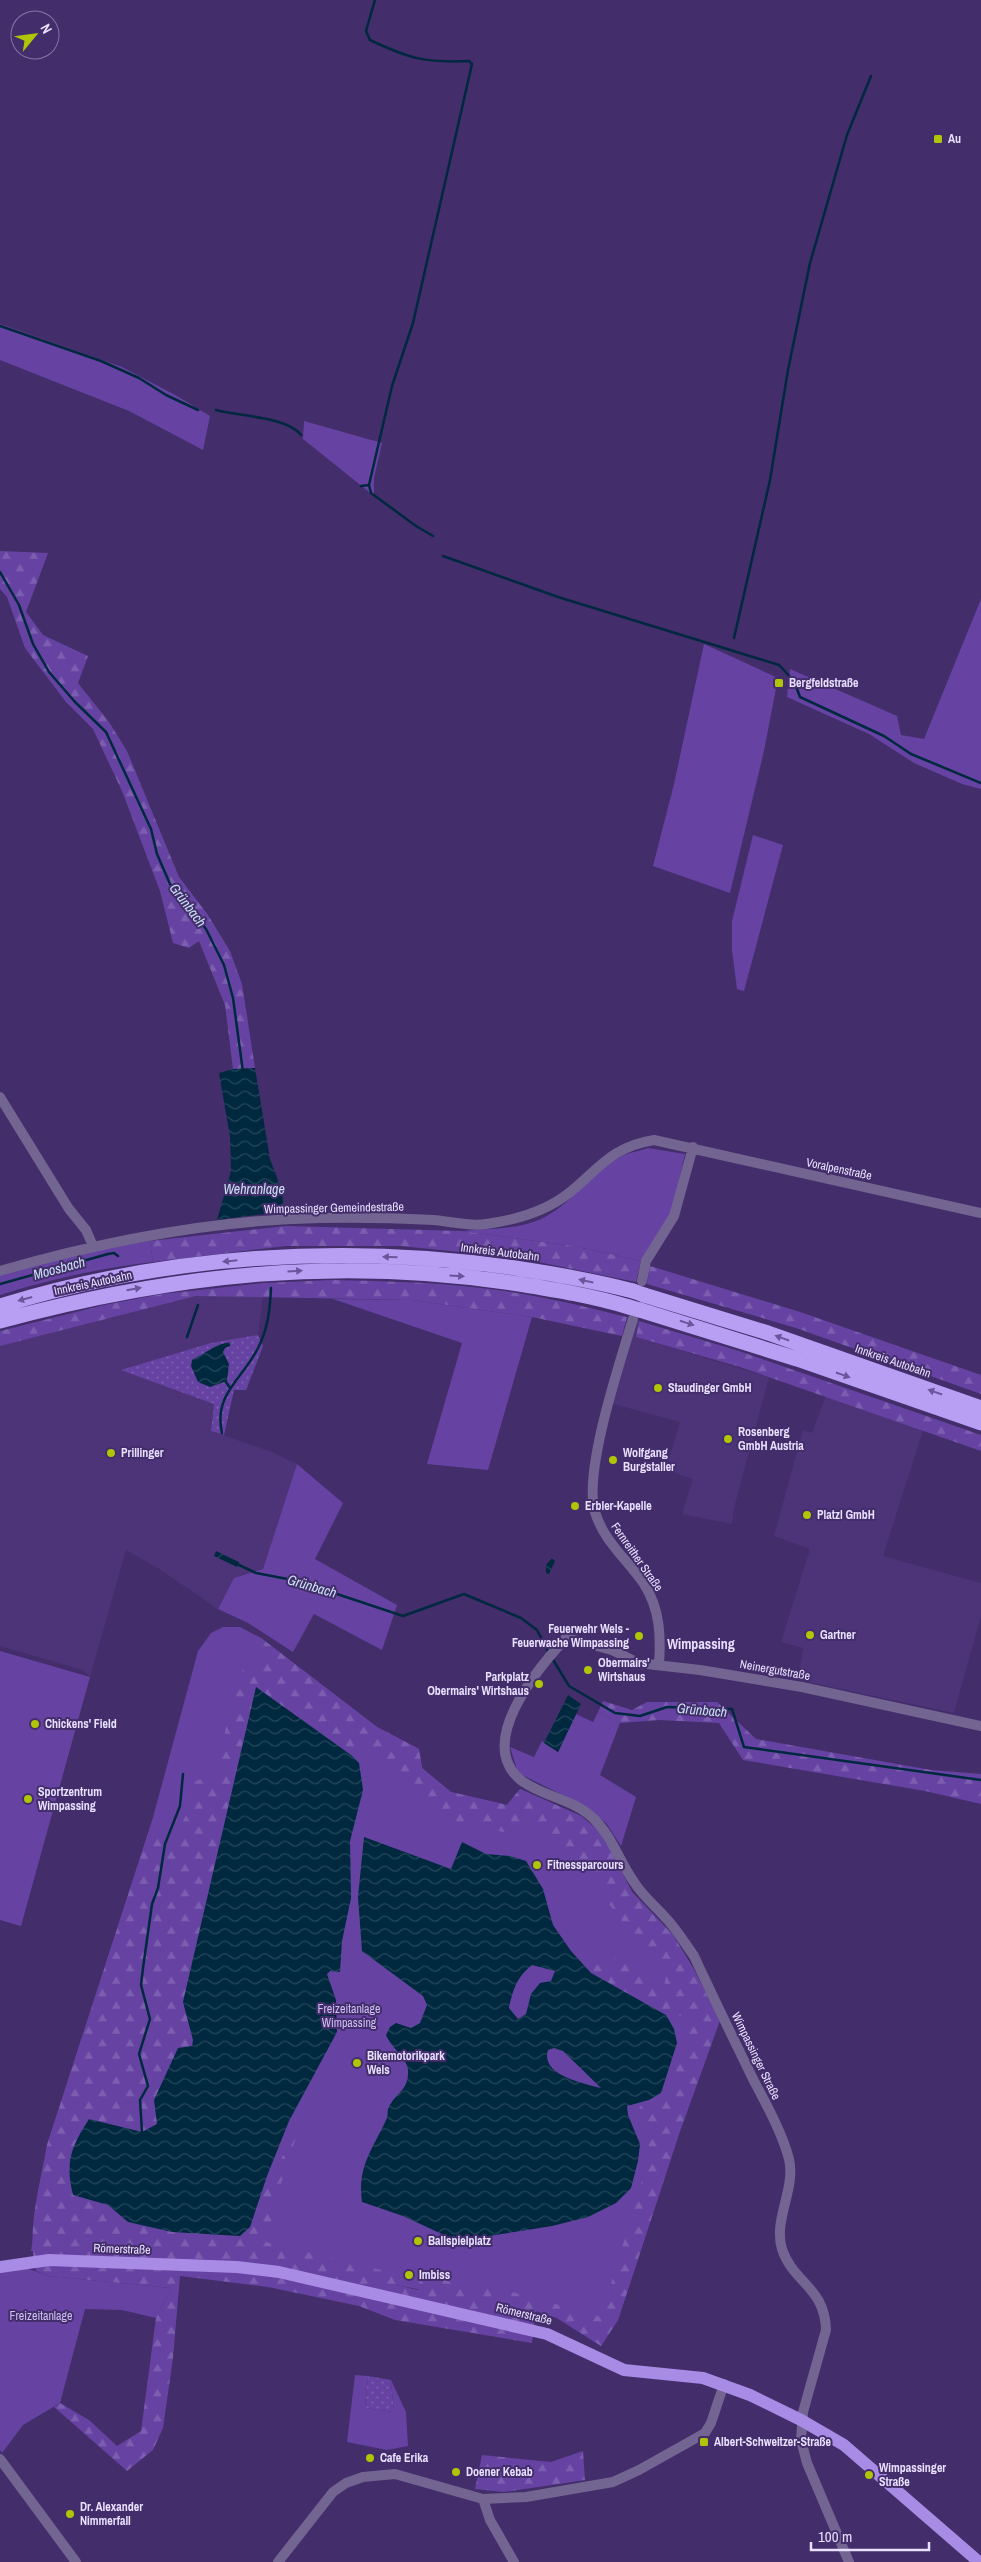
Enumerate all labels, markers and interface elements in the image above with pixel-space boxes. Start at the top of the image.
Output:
north arrow [10,10,60,60]
text: N [36,21,56,37]
place label: Au [948,131,961,147]
marker: Au [932,133,944,145]
place label: Bergfeldstraße [789,675,859,691]
marker: Bergfeldstraße [773,677,785,689]
water label: Grünbach [166,879,210,931]
street label: Voralpenstraße [805,1154,873,1184]
water label: Wehranlage [223,1180,285,1198]
street label: Wimpassinger Gemeindestraße [264,1199,404,1217]
street label: Innkreis Autobahn [460,1239,540,1265]
water label: Moosbach [31,1252,87,1284]
one-way arrow [382,1252,398,1260]
one-way arrow [222,1257,238,1265]
street label: Innkreis Autobahn [53,1267,133,1299]
one-way arrow [287,1267,303,1275]
one-way arrow [450,1272,466,1280]
one-way arrow [577,1276,593,1284]
one-way arrow [126,1285,142,1293]
one-way arrow [17,1295,32,1303]
one-way arrow [680,1319,695,1327]
one-way arrow [774,1334,789,1341]
street label: Innkreis Autobahn [853,1341,933,1381]
one-way arrow [836,1371,851,1379]
place label: Staudinger GmbH [668,1380,752,1396]
marker: Staudinger GmbH [652,1382,664,1394]
one-way arrow [927,1388,942,1396]
place label: Rosenberg GmbH Austria [738,1424,804,1454]
marker: Rosenberg GmbH Austria [722,1433,734,1445]
place label: Prillinger [121,1445,164,1461]
place label: Wolfgang Burgstaller [623,1445,675,1475]
marker: Prillinger [105,1447,117,1459]
marker: Wolfgang Burgstaller [607,1454,619,1466]
place label: Erbler-Kapelle [585,1498,652,1514]
marker: Erbler-Kapelle [569,1500,581,1512]
place label: Platzl GmbH [817,1507,875,1523]
marker: Platzl GmbH [801,1509,813,1521]
street label: Fernreither Straße [607,1519,667,1595]
water label: Grünbach [285,1570,339,1602]
place label: Feuerwehr Wels - Feuerwache Wimpassing [512,1621,630,1651]
place label: Gartner [820,1627,856,1643]
marker: Gartner [804,1629,816,1641]
marker: Feuerwehr Wels - Feuerwache Wimpassing [633,1630,645,1642]
district label: Wimpassing [667,1635,735,1653]
place label: Obermairs' Wirtshaus [598,1655,650,1685]
street label: Neinergutstraße [739,1656,811,1684]
marker: Obermairs' Wirtshaus [582,1664,594,1676]
place label: Parkplatz Obermairs' Wirtshaus [427,1669,530,1699]
marker: Parkplatz Obermairs' Wirtshaus [533,1678,545,1690]
water label: Grünbach [676,1699,728,1721]
place label: Chickens' Field [45,1716,117,1732]
marker: Chickens' Field [29,1718,41,1730]
place label: Sportzentrum Wimpassing [38,1784,102,1814]
marker: Sportzentrum Wimpassing [22,1793,34,1805]
place label: Fitnessparcours [547,1857,624,1873]
marker: Fitnessparcours [531,1859,543,1871]
park label: Freizeitanlage Wimpassing [318,2001,380,2031]
street label: Wimpassinger Straße [728,2009,784,2103]
place label: Bikemotorikpark Wels [367,2048,445,2078]
marker: Bikemotorikpark Wels [351,2057,363,2069]
place label: Ballspielplatz [428,2233,491,2249]
marker: Ballspielplatz [412,2235,424,2247]
street label: Römerstraße [93,2240,151,2258]
place label: Imbiss [419,2267,451,2283]
marker: Imbiss [403,2269,415,2281]
street label: Römerstraße [494,2299,554,2329]
park label: Freizeitanlage [10,2308,72,2324]
place label: Albert-Schweitzer-Straße [714,2434,832,2450]
marker: Albert-Schweitzer-Straße [698,2436,710,2448]
place label: Cafe Erika [380,2450,429,2466]
marker: Cafe Erika [364,2452,376,2464]
place label: Wimpassinger Straße [879,2460,946,2490]
place label: Doener Kebab [466,2464,533,2480]
marker: Doener Kebab [450,2466,462,2478]
marker: Wimpassinger Straße [863,2469,875,2481]
place label: Dr. Alexander Nimmerfall [80,2499,143,2529]
marker: Dr. Alexander Nimmerfall [64,2508,76,2520]
scale bar [811,2520,928,2552]
text: 100 m [818,2526,852,2547]

